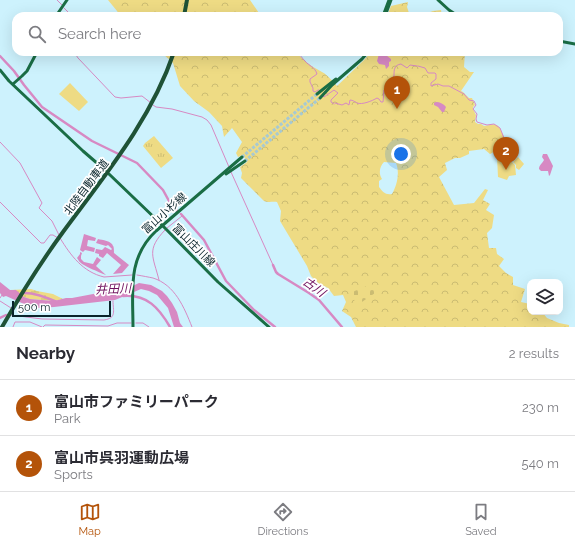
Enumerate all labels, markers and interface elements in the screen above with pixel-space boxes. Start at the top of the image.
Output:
search box [12,12,563,56]
icon: search [26,23,48,45]
text: Search here [58,25,141,43]
pin: 1 [384,76,410,109]
pin: 2 [493,137,519,170]
your location [391,144,411,164]
street label: 北陸自動車道 [61,157,111,218]
street label: 富山小杉線 [140,190,189,237]
street label: 富山庄川線 [170,221,218,269]
water label: 古川 [300,274,329,301]
map controls [527,279,563,315]
button: layers [527,279,563,315]
water label: 井田川 [95,281,133,297]
scale bar [12,299,111,318]
text: 500 m [18,301,50,314]
text: Nearby [16,343,75,363]
text: 2 results [509,346,559,361]
text: 富山市ファミリーパーク [54,393,219,411]
text: 1 [26,400,32,415]
text: 230 m [522,400,559,415]
text: Park [54,411,81,426]
text: 富山市呉羽運動広場 [54,449,189,467]
text: 2 [25,456,33,471]
text: 540 m [522,456,559,471]
text: Sports [54,467,93,482]
tab: Map [78,501,101,538]
tab: Directions [258,501,308,538]
tab: Saved [465,501,497,538]

